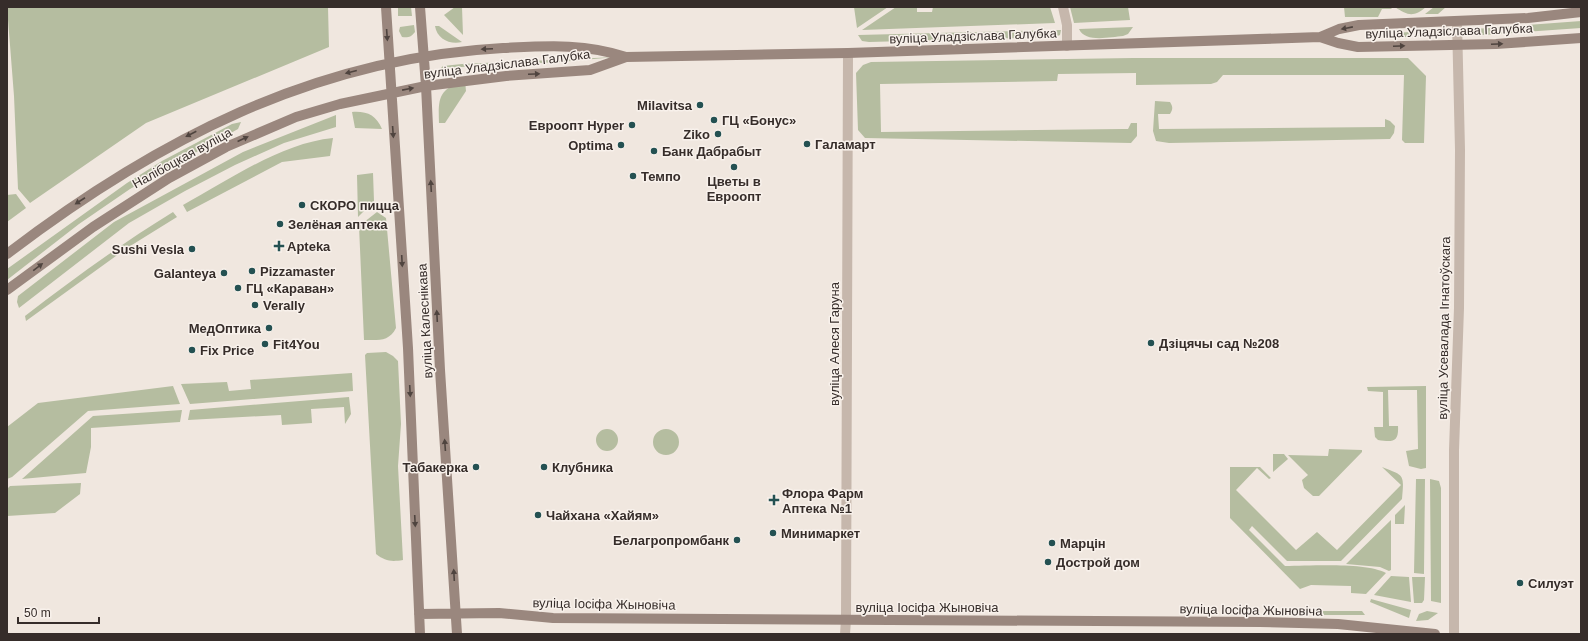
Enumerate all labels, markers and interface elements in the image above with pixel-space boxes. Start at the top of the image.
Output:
street label: вуліца Уладзіслава Галубка [1365,21,1534,41]
one-way arrow [1341,25,1353,31]
street label: вуліца Уладзіслава Галубка [889,26,1058,46]
one-way arrow [384,29,391,41]
one-way arrow [1491,41,1504,47]
one-way arrow [1393,43,1406,49]
street label: вуліца Уладзіслава Галубка [423,46,592,82]
one-way arrow [480,46,493,52]
one-way arrow [345,69,358,75]
one-way arrow [528,71,541,77]
one-way arrow [402,86,414,92]
place label: Milavitsa [637,98,693,113]
marker: Milavitsa [695,100,705,110]
place label: ГЦ «Бонус» [722,113,796,128]
marker: ГЦ «Бонус» [709,115,719,125]
place label: Евроопт Hyper [529,118,624,133]
marker: Евроопт Hyper [627,120,637,130]
street label: Налібоцкая вуліца [130,124,235,191]
one-way arrow [390,126,397,138]
place label: Ziko [683,127,710,142]
marker: Ziko [713,129,723,139]
one-way arrow [186,131,197,137]
one-way arrow [238,136,249,142]
place label: Галамарт [815,137,876,152]
place label: Optima [568,138,614,153]
marker: Галамарт [802,139,812,149]
marker: Optima [616,140,626,150]
place label: Банк Дабрабыт [662,144,762,159]
marker: Банк Дабрабыт [649,146,659,156]
marker: Цветы в Евроопт [729,162,739,172]
place label: Темпо [641,169,681,184]
marker: Темпо [628,171,638,181]
place label: Цветы в Евроопт [707,174,761,204]
one-way arrow [428,179,434,192]
one-way arrow [75,197,85,205]
place label: СКОРО пицца [310,198,400,213]
marker: СКОРО пицца [297,200,307,210]
place label: Зелёная аптека [288,217,388,232]
marker: Зелёная аптека [275,219,285,229]
street label: вуліца Усевалада Ігнатоўскага [1435,235,1453,420]
place label: Apteka [287,239,331,254]
marker: Apteka [274,241,284,251]
place label: Sushi Vesla [112,242,185,257]
marker: Sushi Vesla [187,244,197,254]
one-way arrow [399,255,406,267]
street label: вуліца Калеснікава [414,262,435,379]
one-way arrow [33,263,44,271]
place label: Pizzamaster [260,264,335,279]
place label: Galanteya [154,266,217,281]
marker: Pizzamaster [247,266,257,276]
marker: Galanteya [219,268,229,278]
place label: ГЦ «Караван» [246,281,334,296]
street label: вуліца Алеся Гаруна [827,281,842,406]
marker: ГЦ «Караван» [233,283,243,293]
place label: Verally [263,298,306,313]
marker: Verally [250,300,260,310]
one-way arrow [434,310,441,322]
place label: МедОптика [189,321,262,336]
marker: МедОптика [264,323,274,333]
place label: Дзіцячы сад №208 [1159,336,1279,351]
place label: Fit4You [273,337,320,352]
marker: Дзіцячы сад №208 [1146,338,1156,348]
marker: Fit4You [260,339,270,349]
place label: Fix Price [200,343,254,358]
marker: Fix Price [187,345,197,355]
one-way arrow [406,385,413,397]
one-way arrow [441,439,448,451]
place label: Табакерка [402,460,469,475]
place label: Клубника [552,460,614,475]
marker: Табакерка [471,462,481,472]
marker: Клубника [539,462,549,472]
place label: Флора Фарм Аптека №1 [782,486,863,516]
marker: Флора Фарм Аптека №1 [769,495,779,505]
place label: Чайхана «Хайям» [546,508,659,523]
marker: Чайхана «Хайям» [533,510,543,520]
one-way arrow [412,515,419,527]
place label: Минимаркет [781,526,860,541]
marker: Минимаркет [768,528,778,538]
place label: Белагропромбанк [613,533,729,548]
marker: Белагропромбанк [732,535,742,545]
place label: Марцін [1060,536,1106,551]
marker: Марцін [1047,538,1057,548]
place label: Дострой дом [1056,555,1140,570]
marker: Дострой дом [1043,557,1053,567]
one-way arrow [450,569,457,581]
place label: Силуэт [1528,576,1574,591]
marker: Силуэт [1515,578,1525,588]
street label: вуліца Іосіфа Жыновіча [532,595,676,613]
scale bar [18,599,99,625]
street label: вуліца Іосіфа Жыновіча [856,600,999,615]
street label: вуліца Іосіфа Жыновіча [1179,601,1323,619]
text: 50 m [24,606,51,620]

